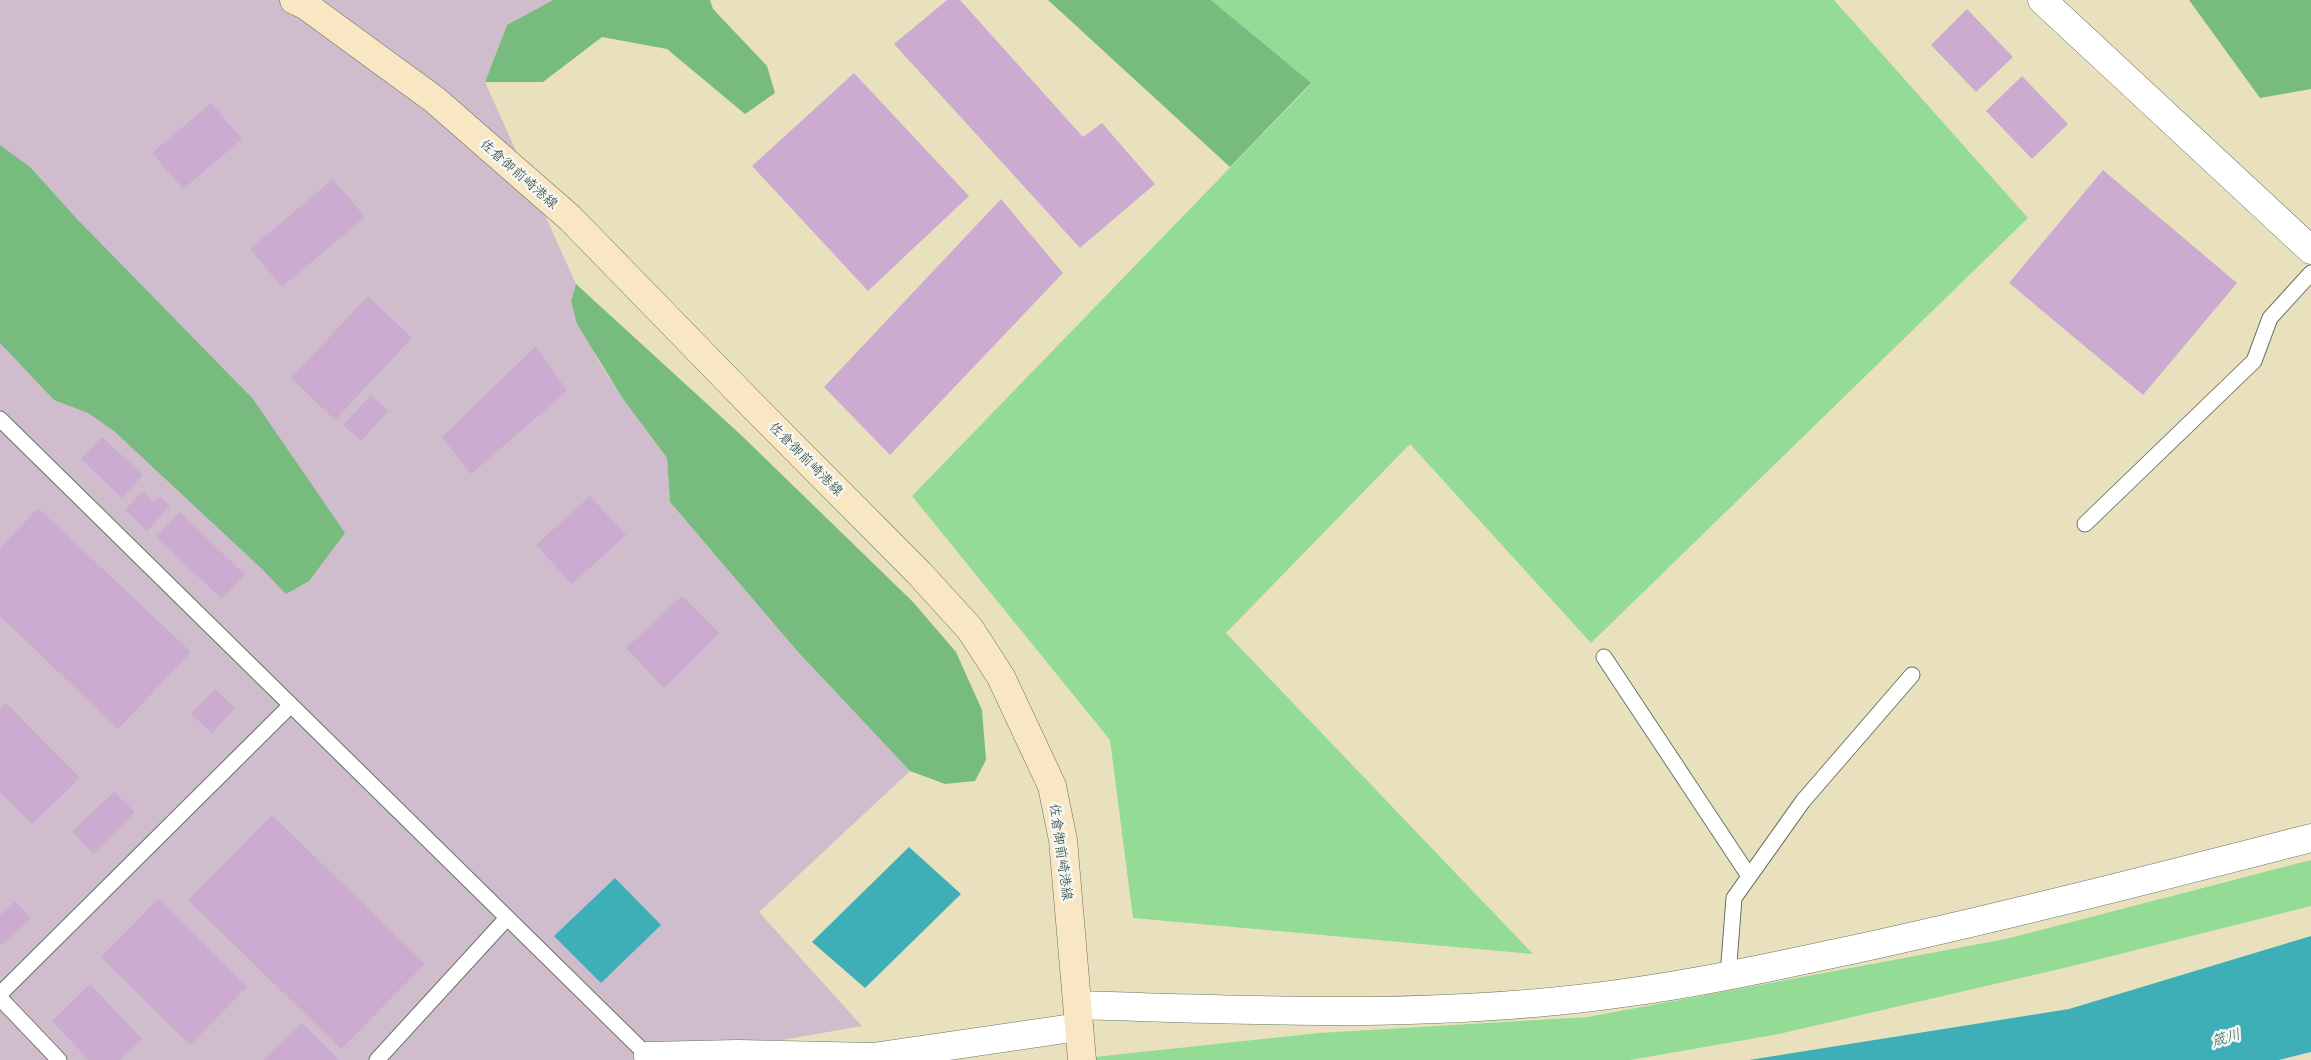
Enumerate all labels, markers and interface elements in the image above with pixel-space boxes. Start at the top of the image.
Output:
street label: 佐倉御前崎港線 [477,136,561,212]
street label: 佐倉御前崎港線 [765,418,847,500]
street label: 佐倉御前崎港線 [1046,802,1076,902]
water label: 筬川 [2209,1025,2243,1051]

